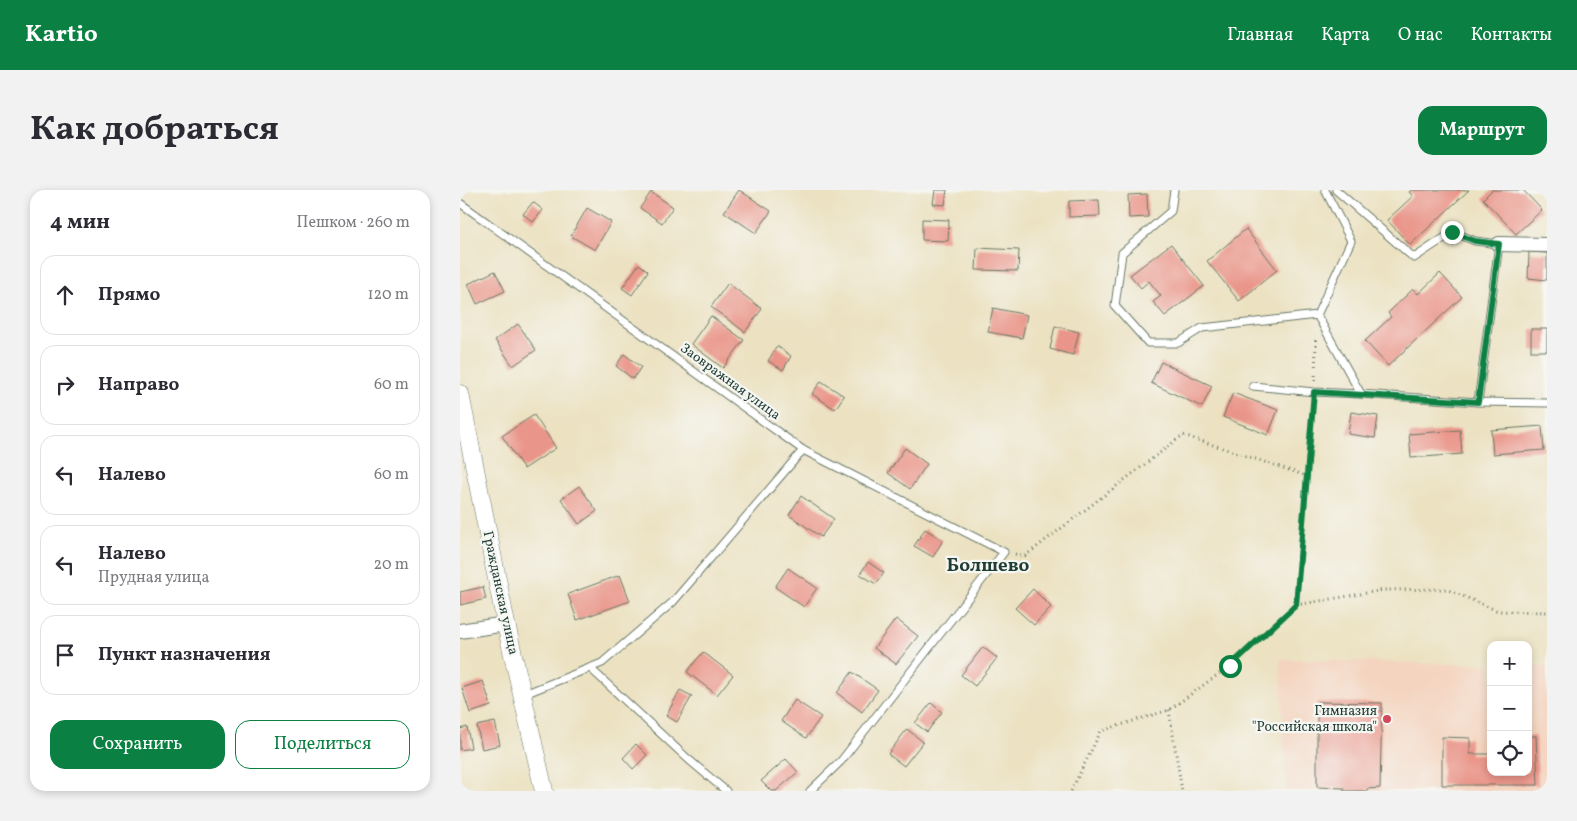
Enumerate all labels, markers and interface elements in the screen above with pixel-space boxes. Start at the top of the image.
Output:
text: Kartio [25,18,98,52]
text: Главная [1227,23,1293,48]
text: Карта [1321,23,1370,48]
text: О нас [1398,23,1443,48]
text: Контакты [1471,23,1552,48]
text: Как добраться [30,106,279,154]
button: Маршрут [1418,106,1547,155]
text: 4 мин [50,208,110,237]
text: Пешком · 260 m [297,212,410,234]
route end [1441,221,1464,244]
icon: ahead [51,281,79,309]
text: Прямо [98,282,160,308]
text: 120 m [367,284,409,306]
street label: Заовражная улица [676,339,784,425]
icon: right [51,371,79,399]
text: Направо [98,372,180,398]
text: 60 m [374,374,409,396]
icon: left [51,461,79,489]
text: Налево [98,462,166,488]
text: 60 m [374,464,409,486]
street label: Гражданская улица [478,529,522,657]
text: Налево [98,541,166,567]
icon: left [51,551,79,579]
district label: Болшево [947,553,1030,579]
text: 20 m [374,554,409,576]
text: Прудная улица [98,567,209,589]
icon: arrive [51,641,79,669]
map controls [1487,641,1532,776]
button: + [1487,641,1532,686]
text: Пункт назначения [98,642,271,668]
route start [1219,655,1242,678]
button: − [1487,686,1532,731]
place label: Гимназия "Российская школа" [1252,702,1377,737]
marker: Гимназия "Российская школа" [1381,713,1393,725]
button: Сохранить [50,720,225,769]
button: Поделиться [235,720,410,769]
button: locate [1487,731,1532,776]

